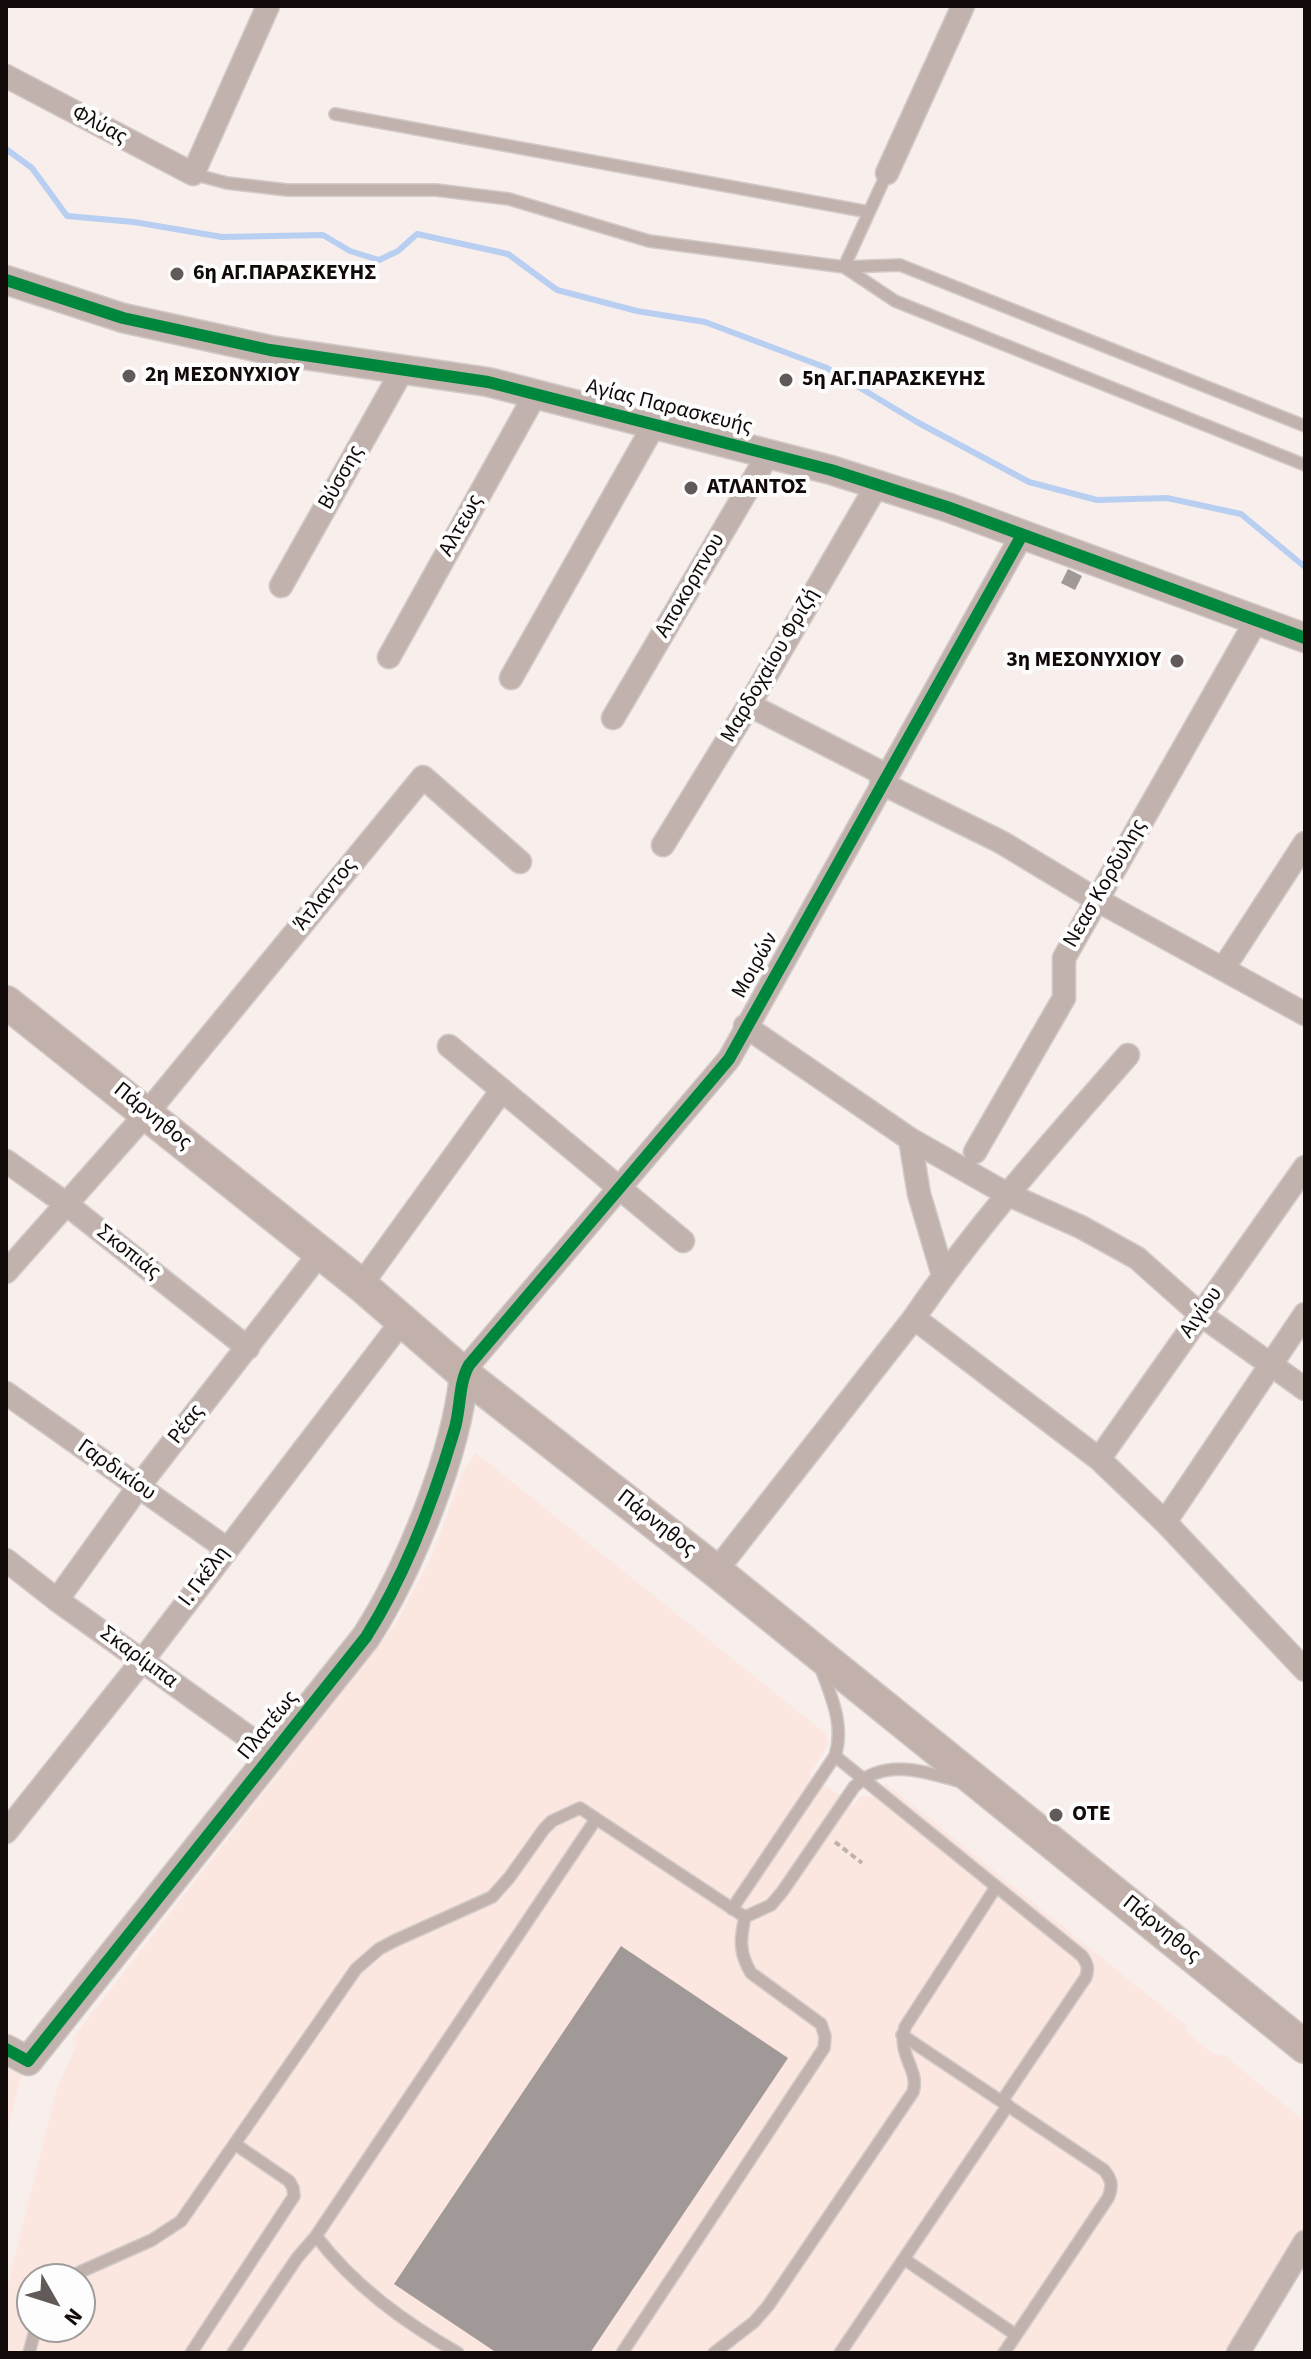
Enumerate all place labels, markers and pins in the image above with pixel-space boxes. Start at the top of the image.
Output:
place label: 6η ΑΓ.ΠΑΡΑΣΚΕΥΗΣ [193,261,376,287]
marker: 6η ΑΓ.ΠΑΡΑΣΚΕΥΗΣ [168,265,186,283]
place label: 2η ΜΕΣΟΝΥΧΙΟΥ [145,363,300,389]
marker: 2η ΜΕΣΟΝΥΧΙΟΥ [120,367,138,385]
place label: 5η ΑΓ.ΠΑΡΑΣΚΕΥΗΣ [802,367,985,393]
marker: 5η ΑΓ.ΠΑΡΑΣΚΕΥΗΣ [777,371,795,389]
place label: ΑΤΛΑΝΤΟΣ [707,475,807,501]
marker: ΑΤΛΑΝΤΟΣ [682,479,700,497]
place label: 3η ΜΕΣΟΝΥΧΙΟΥ [1006,648,1161,674]
marker: 3η ΜΕΣΟΝΥΧΙΟΥ [1168,652,1186,670]
place label: ΟΤΕ [1072,1802,1111,1828]
marker: ΟΤΕ [1047,1806,1065,1824]

